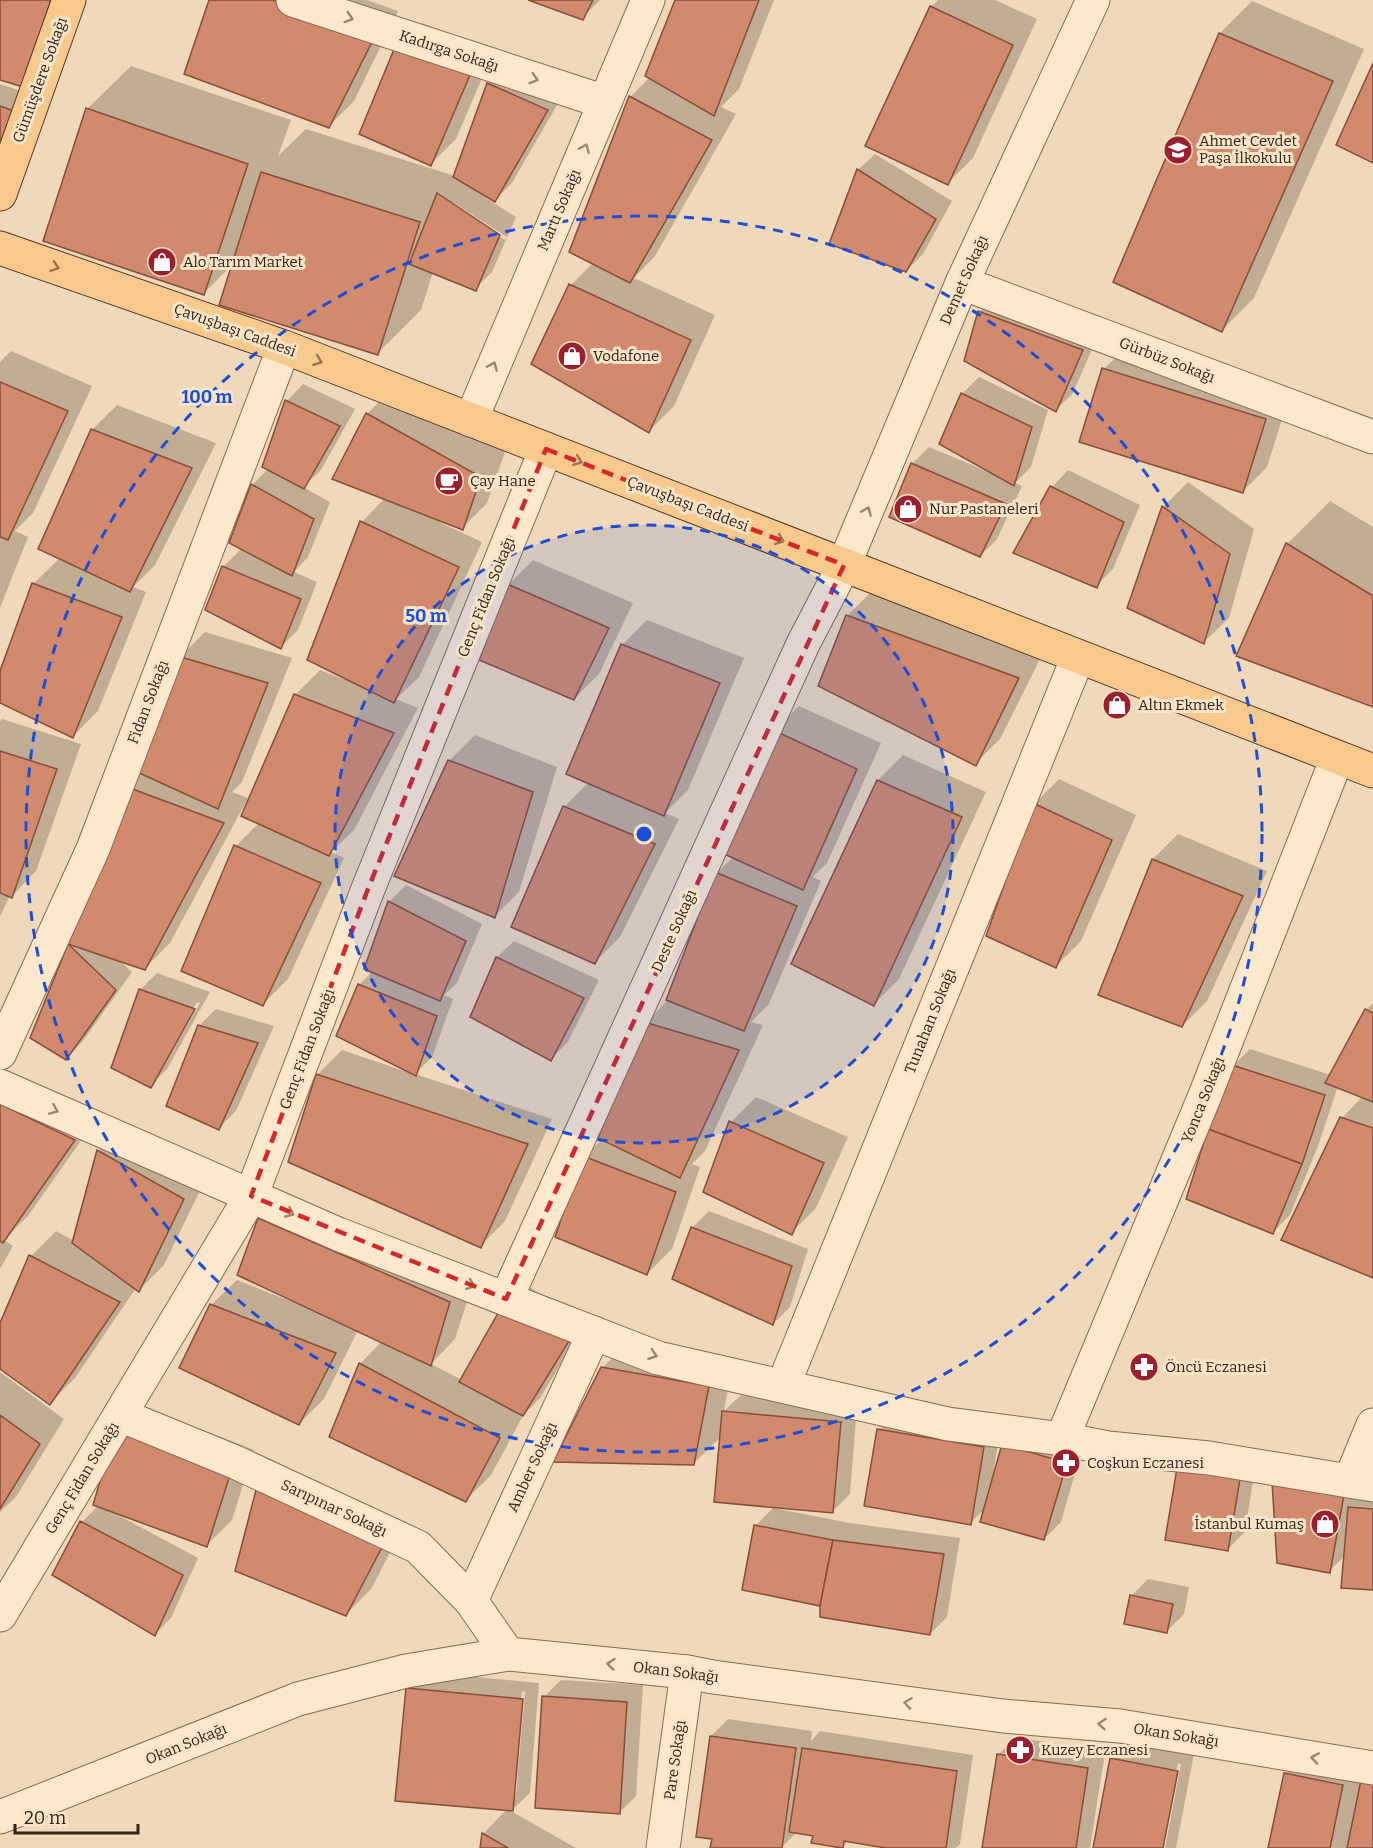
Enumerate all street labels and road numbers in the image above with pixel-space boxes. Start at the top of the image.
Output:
street label: Gümüşdere Sokağı [9,14,71,145]
street label: Kadırga Sokağı [397,26,502,76]
street label: Martı Sokağı [534,166,585,254]
street label: Demet Sokağı [936,232,992,328]
street label: Çavuşbaşı Caddesi [171,300,299,361]
street label: Gürbüz Sokağı [1117,334,1218,387]
street label: Çavuşbaşı Caddesi [625,473,752,536]
street label: Genç Fidan Sokağı [454,534,518,660]
street label: Fidan Sokağı [124,657,172,746]
street label: Deste Sokağı [648,886,701,975]
street label: Tunahan Sokağı [901,965,959,1076]
street label: Genç Fidan Sokağı [276,986,338,1112]
street label: Yonca Sokağı [1177,1054,1229,1146]
street label: Genç Fidan Sokağı [41,1418,123,1537]
street label: Amber Sokağı [503,1419,561,1515]
street label: Sarıpınar Sokağı [278,1476,390,1541]
street label: Okan Sokağı [632,1658,720,1686]
street label: Pare Sokağı [660,1718,690,1801]
street label: Okan Sokağı [143,1719,230,1768]
street label: Okan Sokağı [1132,1719,1221,1751]

